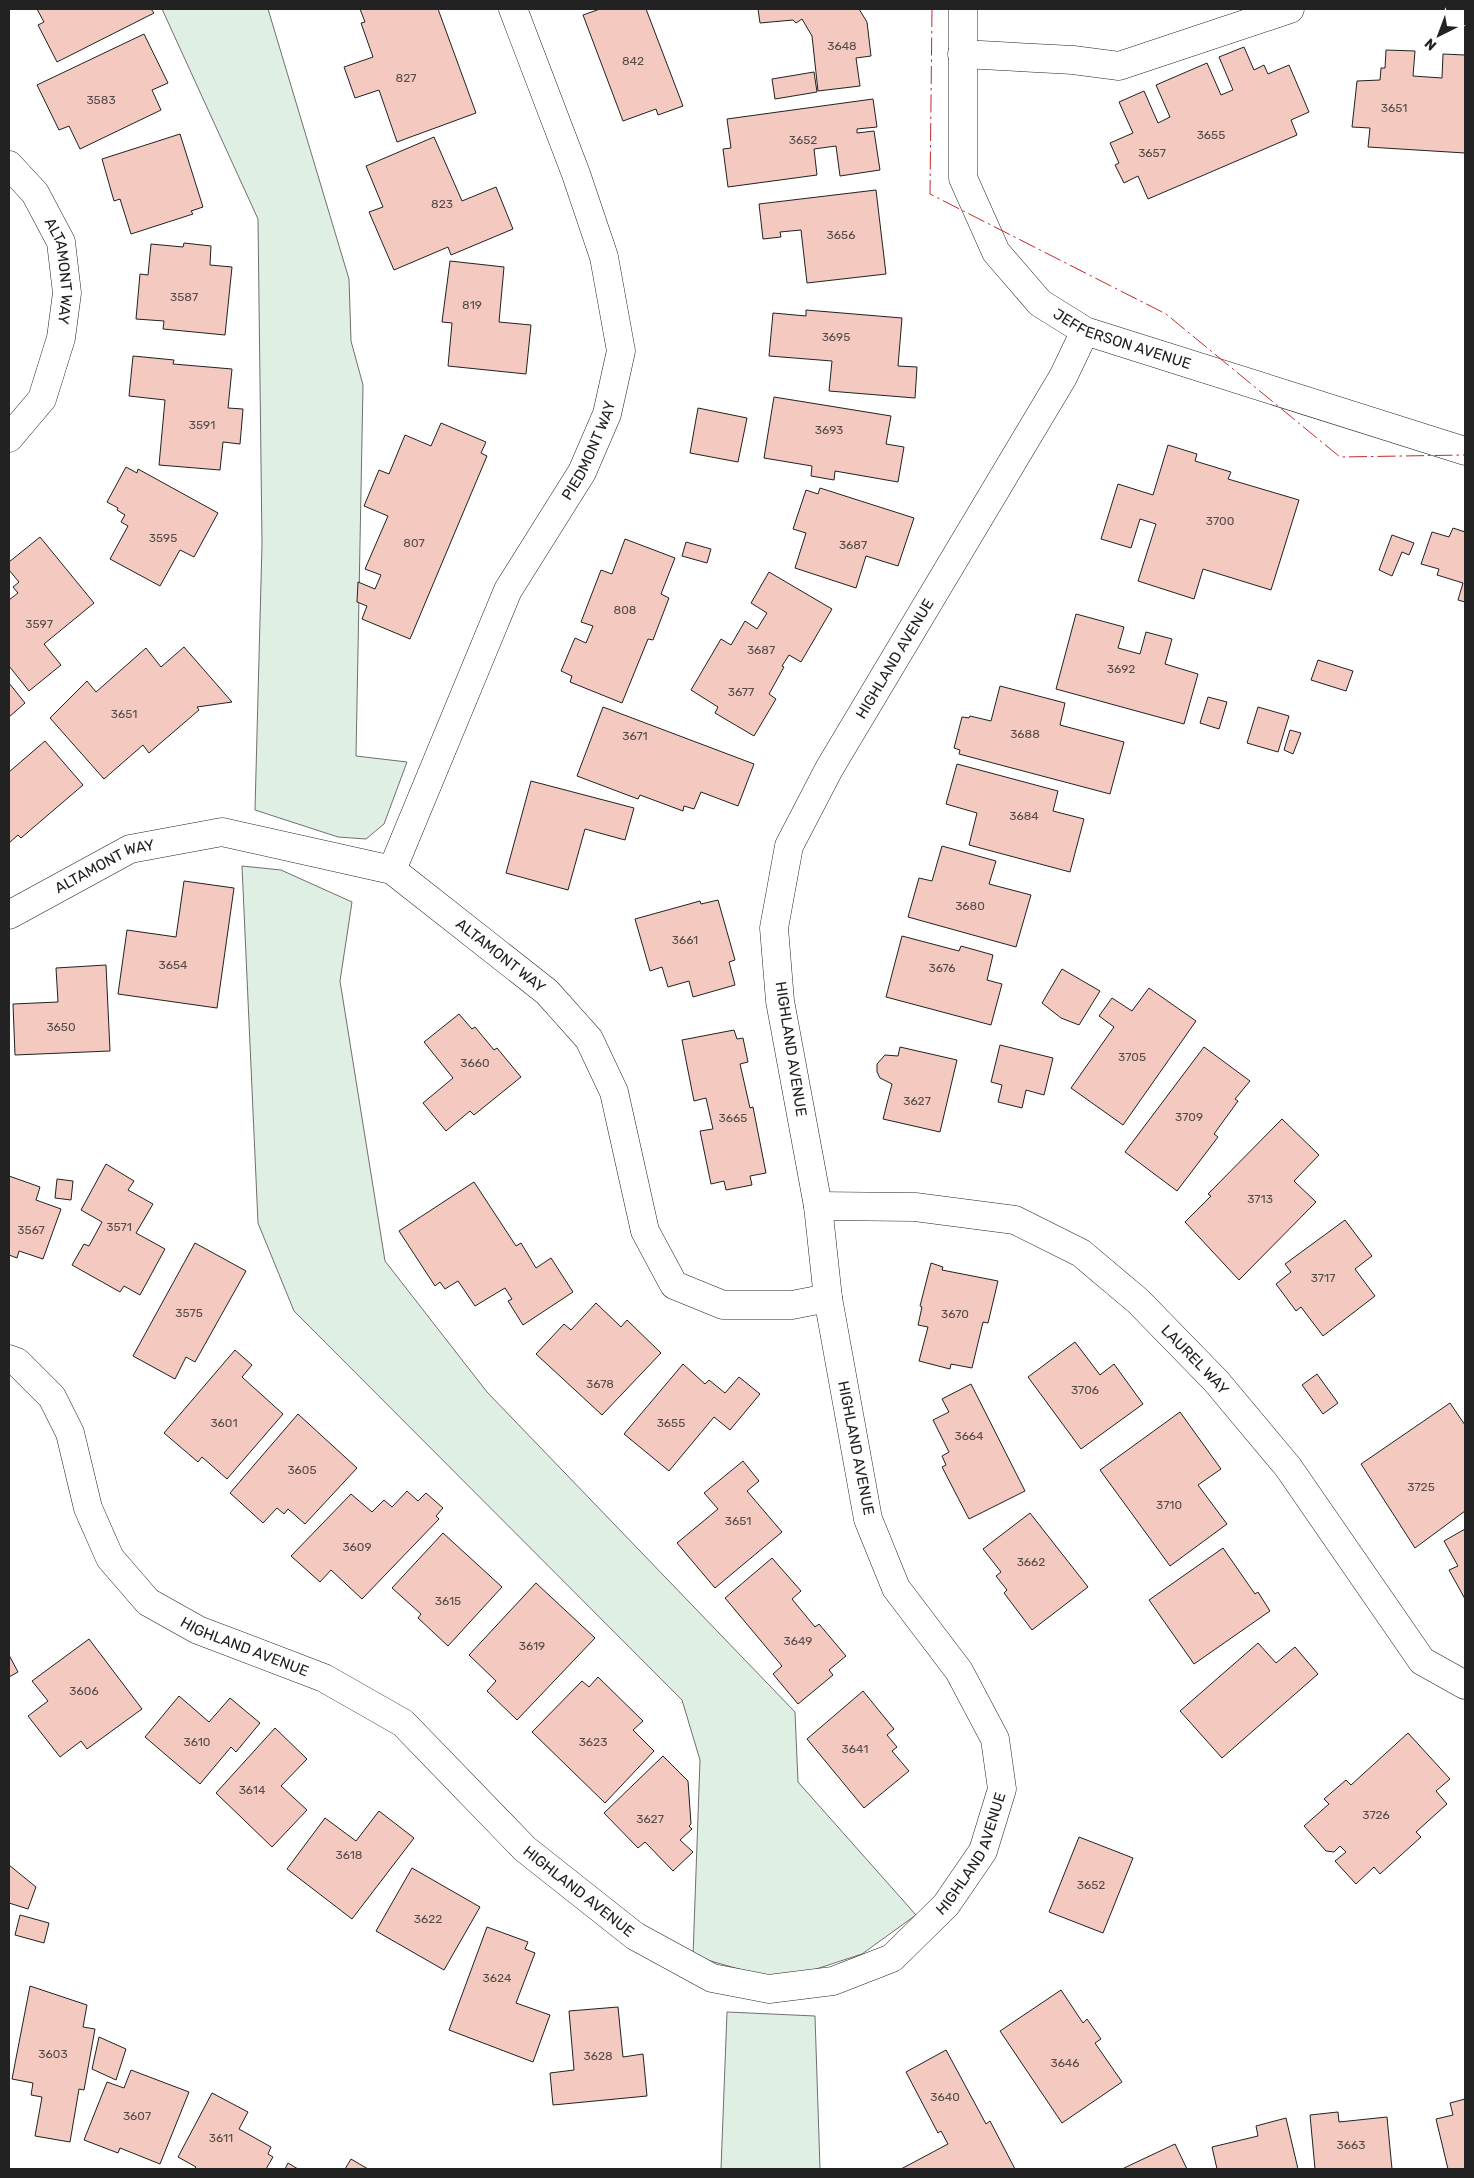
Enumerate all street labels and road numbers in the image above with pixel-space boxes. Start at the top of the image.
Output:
street label: ALTAMONT WAY [41,215,76,326]
street label: JEFFERSON AVENUE [1050,305,1193,373]
street label: PIEDMONT WAY [558,399,619,503]
street label: HIGHLAND AVENUE [852,595,938,722]
street label: ALTAMONT WAY [52,836,156,897]
street label: ALTAMONT WAY [452,915,549,997]
street label: HIGHLAND AVENUE [771,980,811,1118]
street label: LAUREL WAY [1157,1321,1233,1398]
street label: HIGHLAND AVENUE [834,1379,878,1517]
street label: HIGHLAND AVENUE [177,1613,311,1680]
street label: HIGHLAND AVENUE [932,1790,1009,1919]
street label: HIGHLAND AVENUE [519,1842,638,1941]

